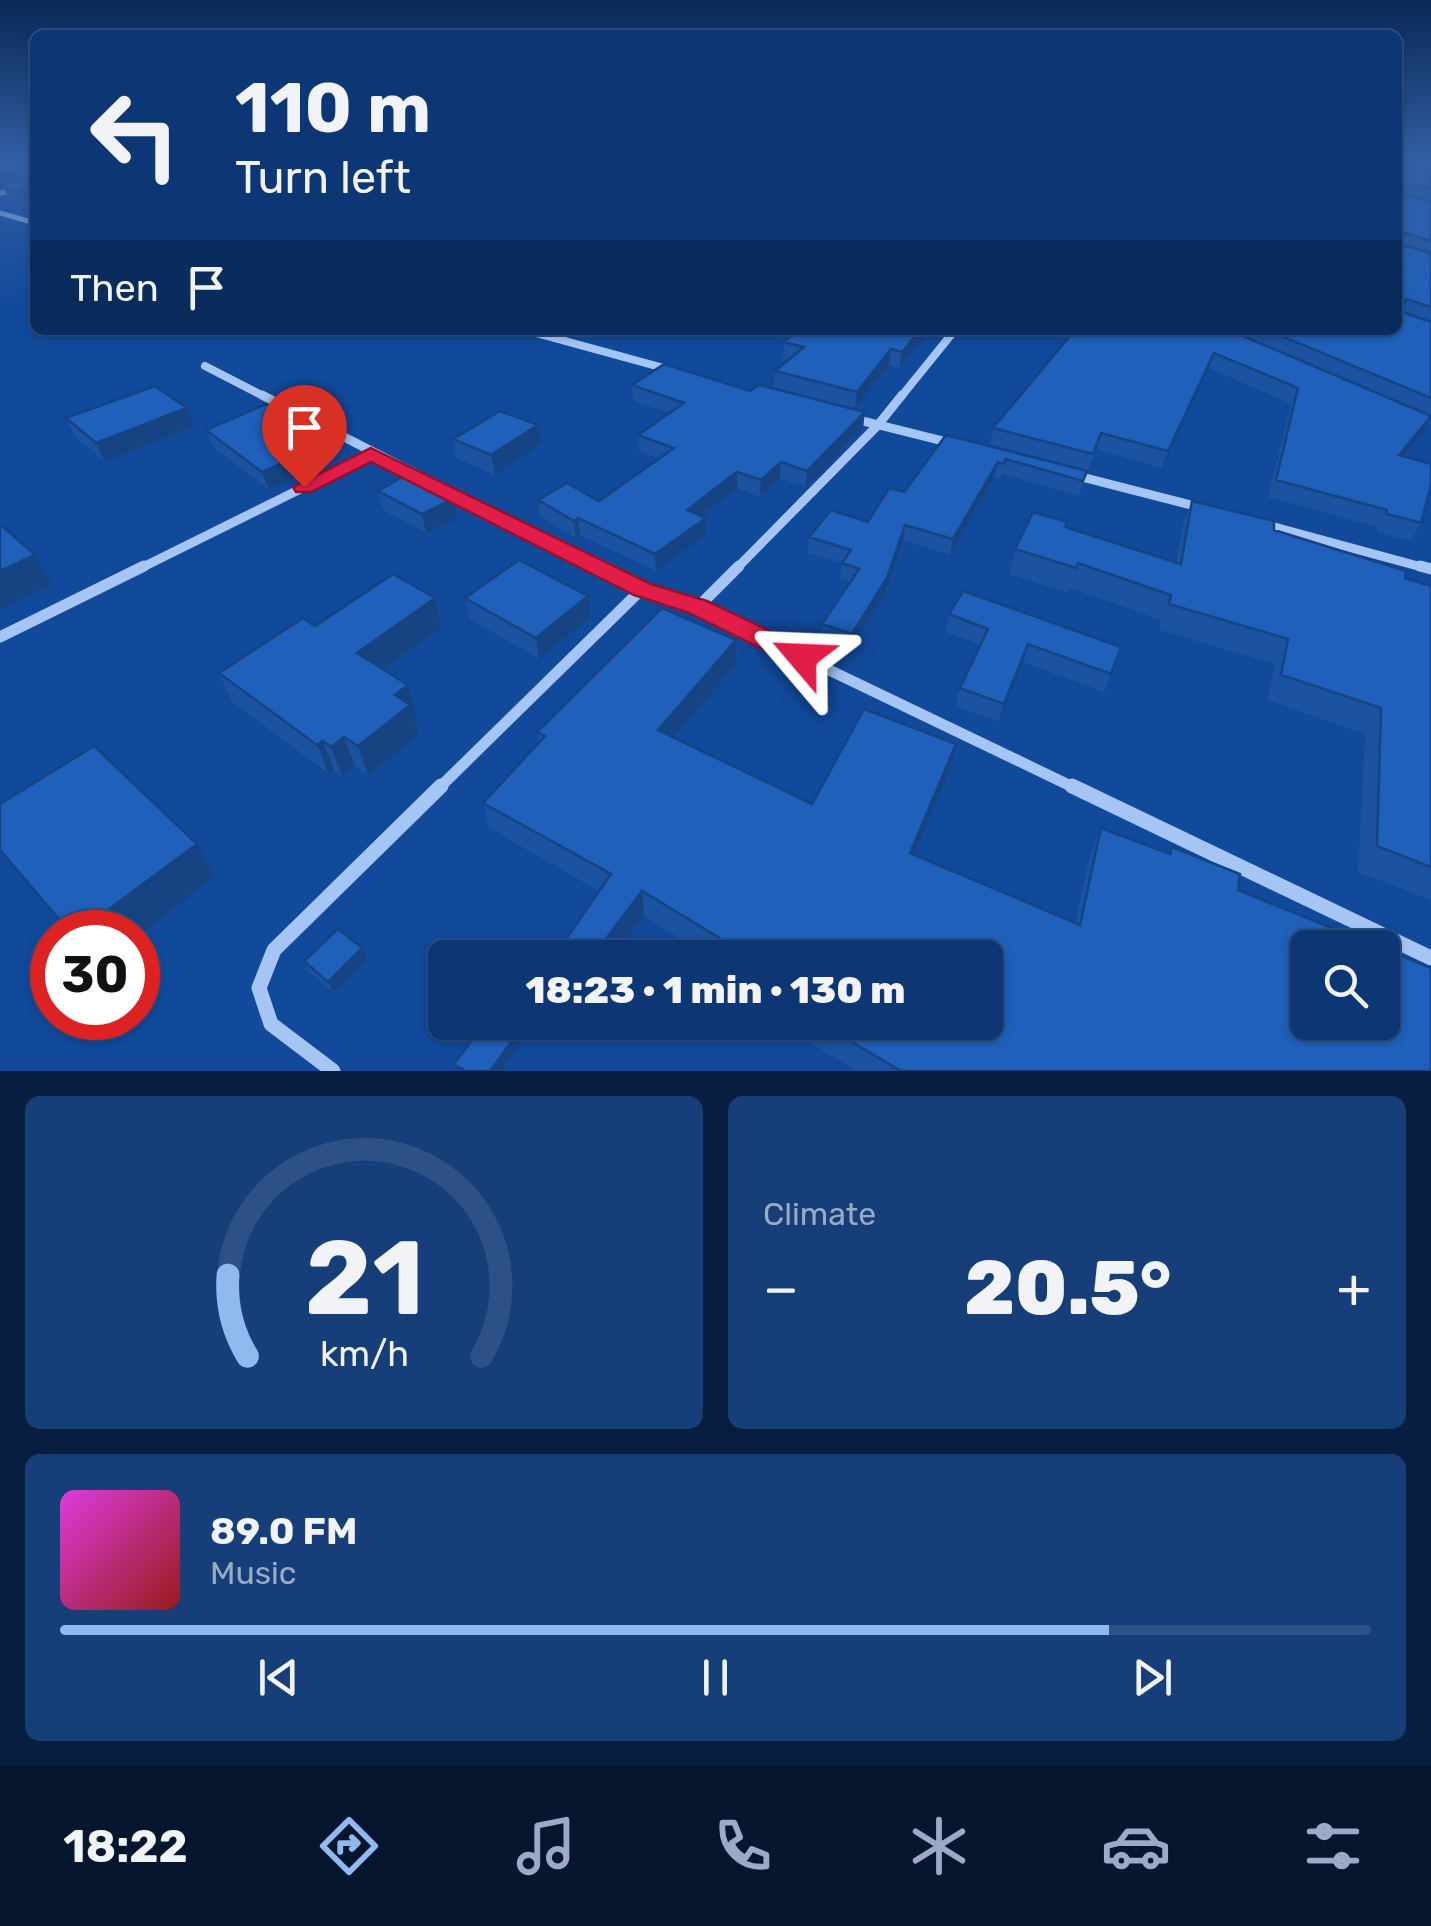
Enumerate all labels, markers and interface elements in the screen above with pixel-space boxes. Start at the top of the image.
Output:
text: 110 m [235,67,431,150]
icon: left [70,70,200,200]
text: Turn left [235,151,411,204]
icon: arrive [179,260,234,315]
text: Then [70,265,159,311]
pin [262,385,347,488]
icon: arrive [277,400,332,455]
position arrow [750,605,854,709]
speed limit sign: 30 [30,910,160,1040]
map controls [1290,930,1400,1040]
button: search [1290,930,1400,1040]
text: 18:23 · 1 min · 130 m [525,967,906,1013]
text: Climate [763,1195,876,1233]
text: 21 [304,1217,424,1340]
text: 20.5° [964,1244,1171,1333]
text: − [763,1256,799,1321]
text: + [1337,1256,1371,1321]
text: km/h [319,1333,409,1375]
text: 89.0 FM [210,1508,358,1554]
text: Music [210,1554,296,1592]
icon: previous [251,1650,306,1705]
icon: pause [688,1650,743,1705]
icon: next [1125,1650,1180,1705]
icon: directions [314,1811,384,1881]
icon: music [511,1811,581,1881]
icon: phone [708,1811,778,1881]
icon: climate [904,1811,974,1881]
icon: car [1101,1811,1171,1881]
icon: filters [1298,1811,1368,1881]
text: 18:22 [63,1820,188,1873]

